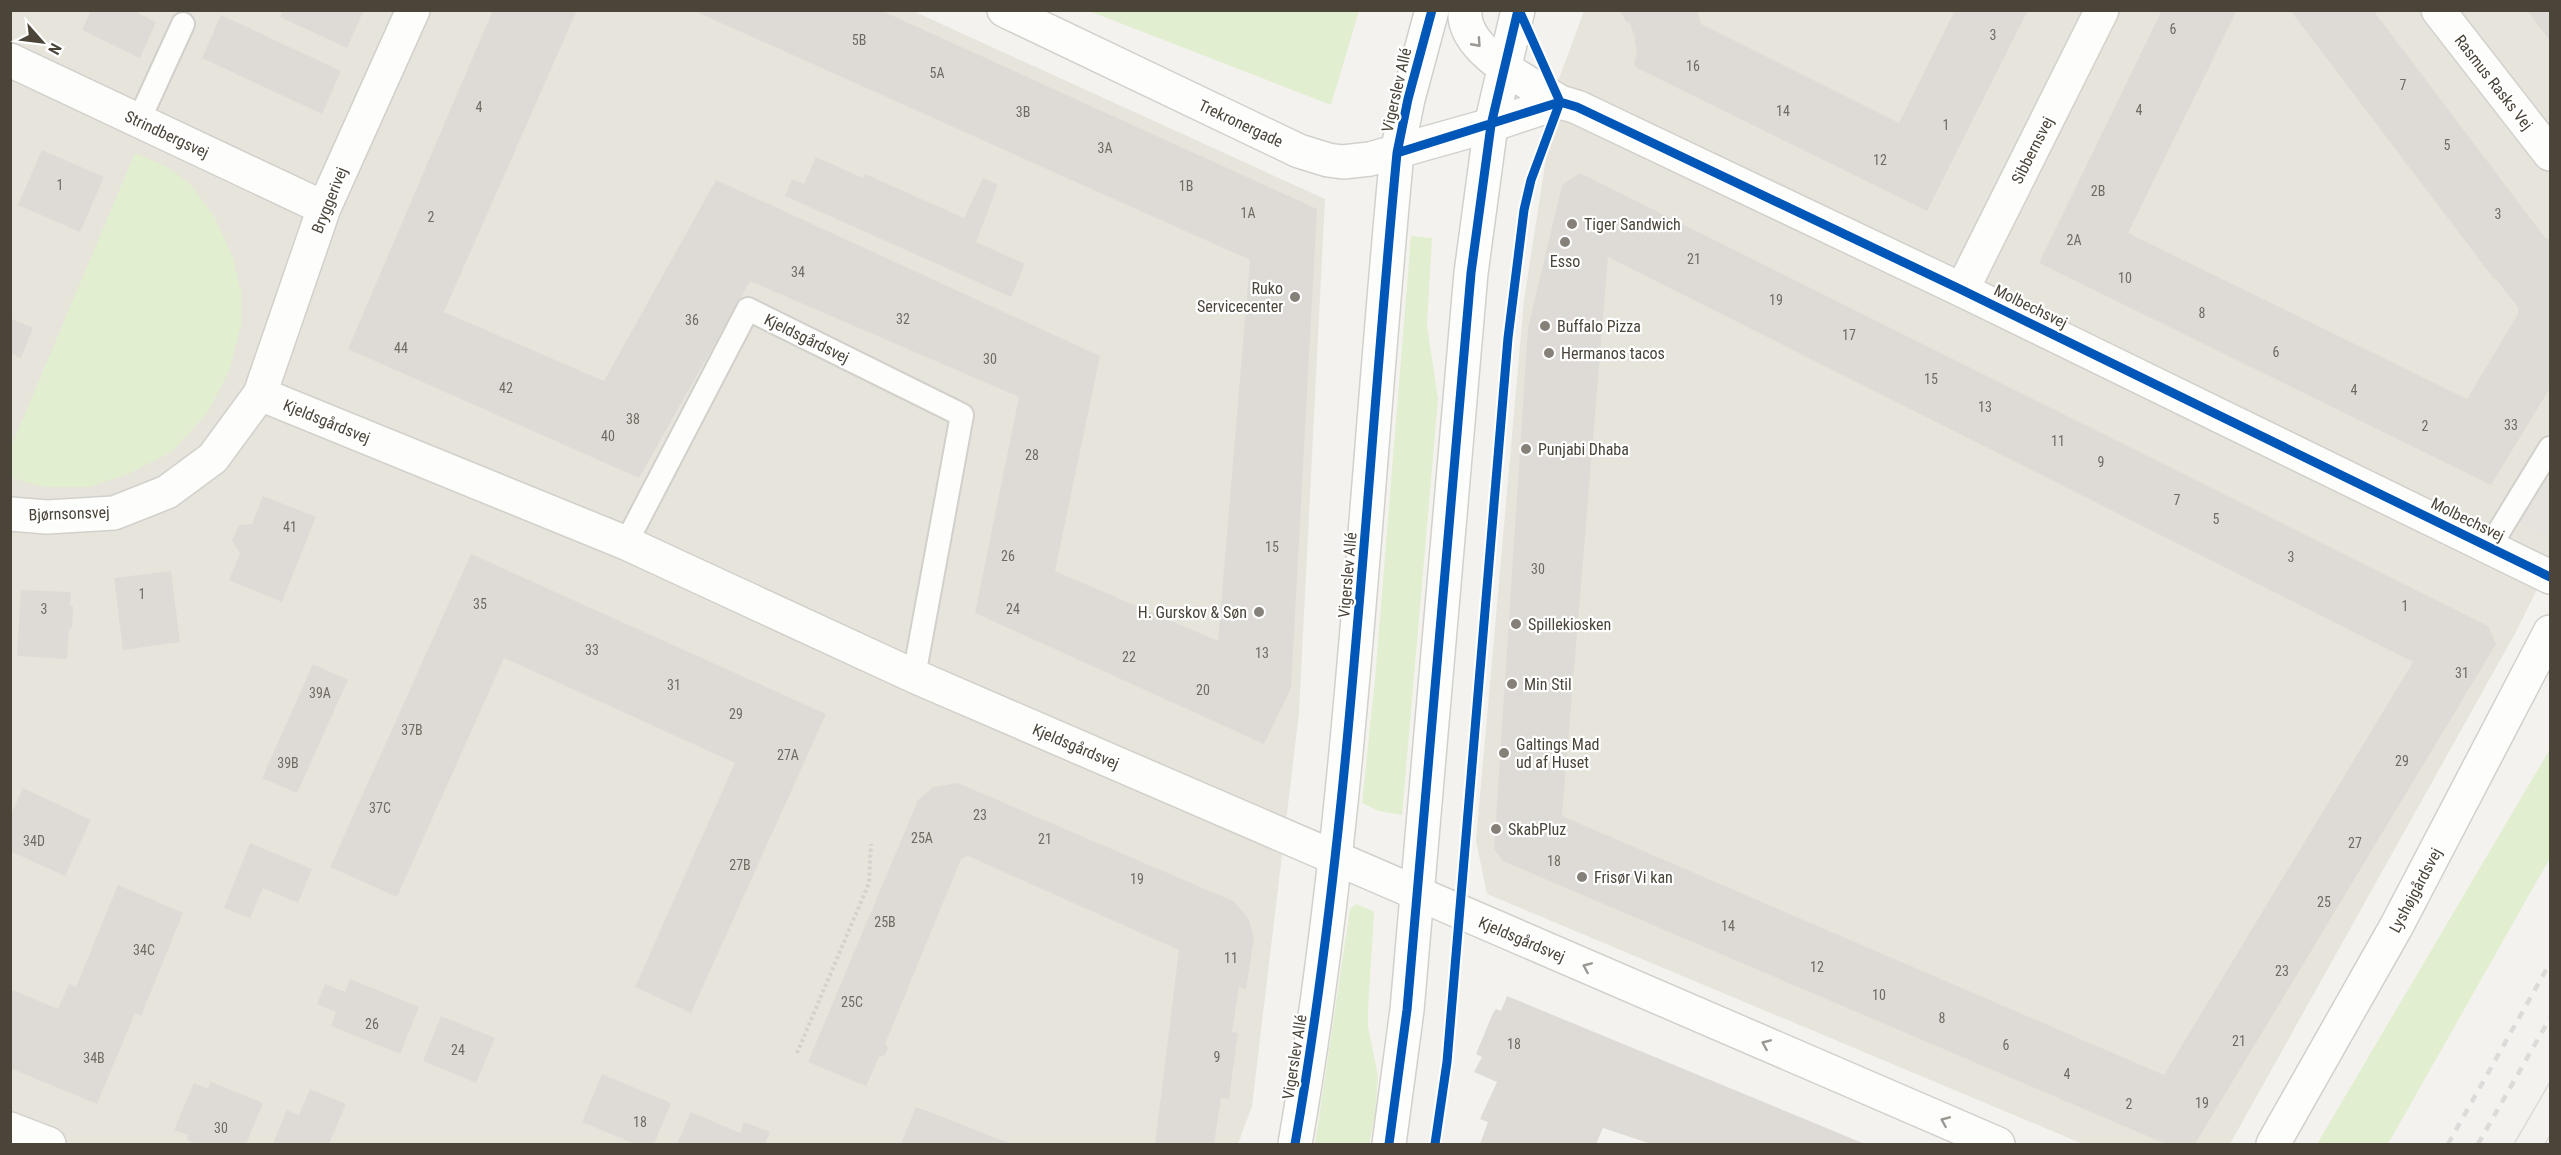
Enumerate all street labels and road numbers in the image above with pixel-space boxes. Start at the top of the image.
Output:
street label: Rasmus Rasks Vej [2451,31,2537,134]
street label: Vigerslev Allé [1378,46,1415,134]
street label: Trekronergade [1196,96,1286,151]
street label: Strindbergsvej [122,107,212,162]
street label: Sibbernsvej [2007,113,2057,187]
street label: Bryggerivej [308,164,351,236]
street label: Molbechsvej [1991,281,2071,332]
street label: Kjeldsgårdsvej [761,310,852,367]
street label: Kjeldsgårdsvej [281,395,373,448]
street label: Molbechsvej [2428,494,2508,545]
street label: Bjørnsonsvej [28,503,110,524]
street label: Vigerslev Allé [1334,531,1361,619]
street label: Kjeldsgårdsvej [1030,720,1122,773]
street label: Lyshøjgårdsvej [2385,845,2446,936]
street label: Kjeldsgårdsvej [1476,913,1568,966]
street label: Vigerslev Allé [1278,1013,1311,1101]

